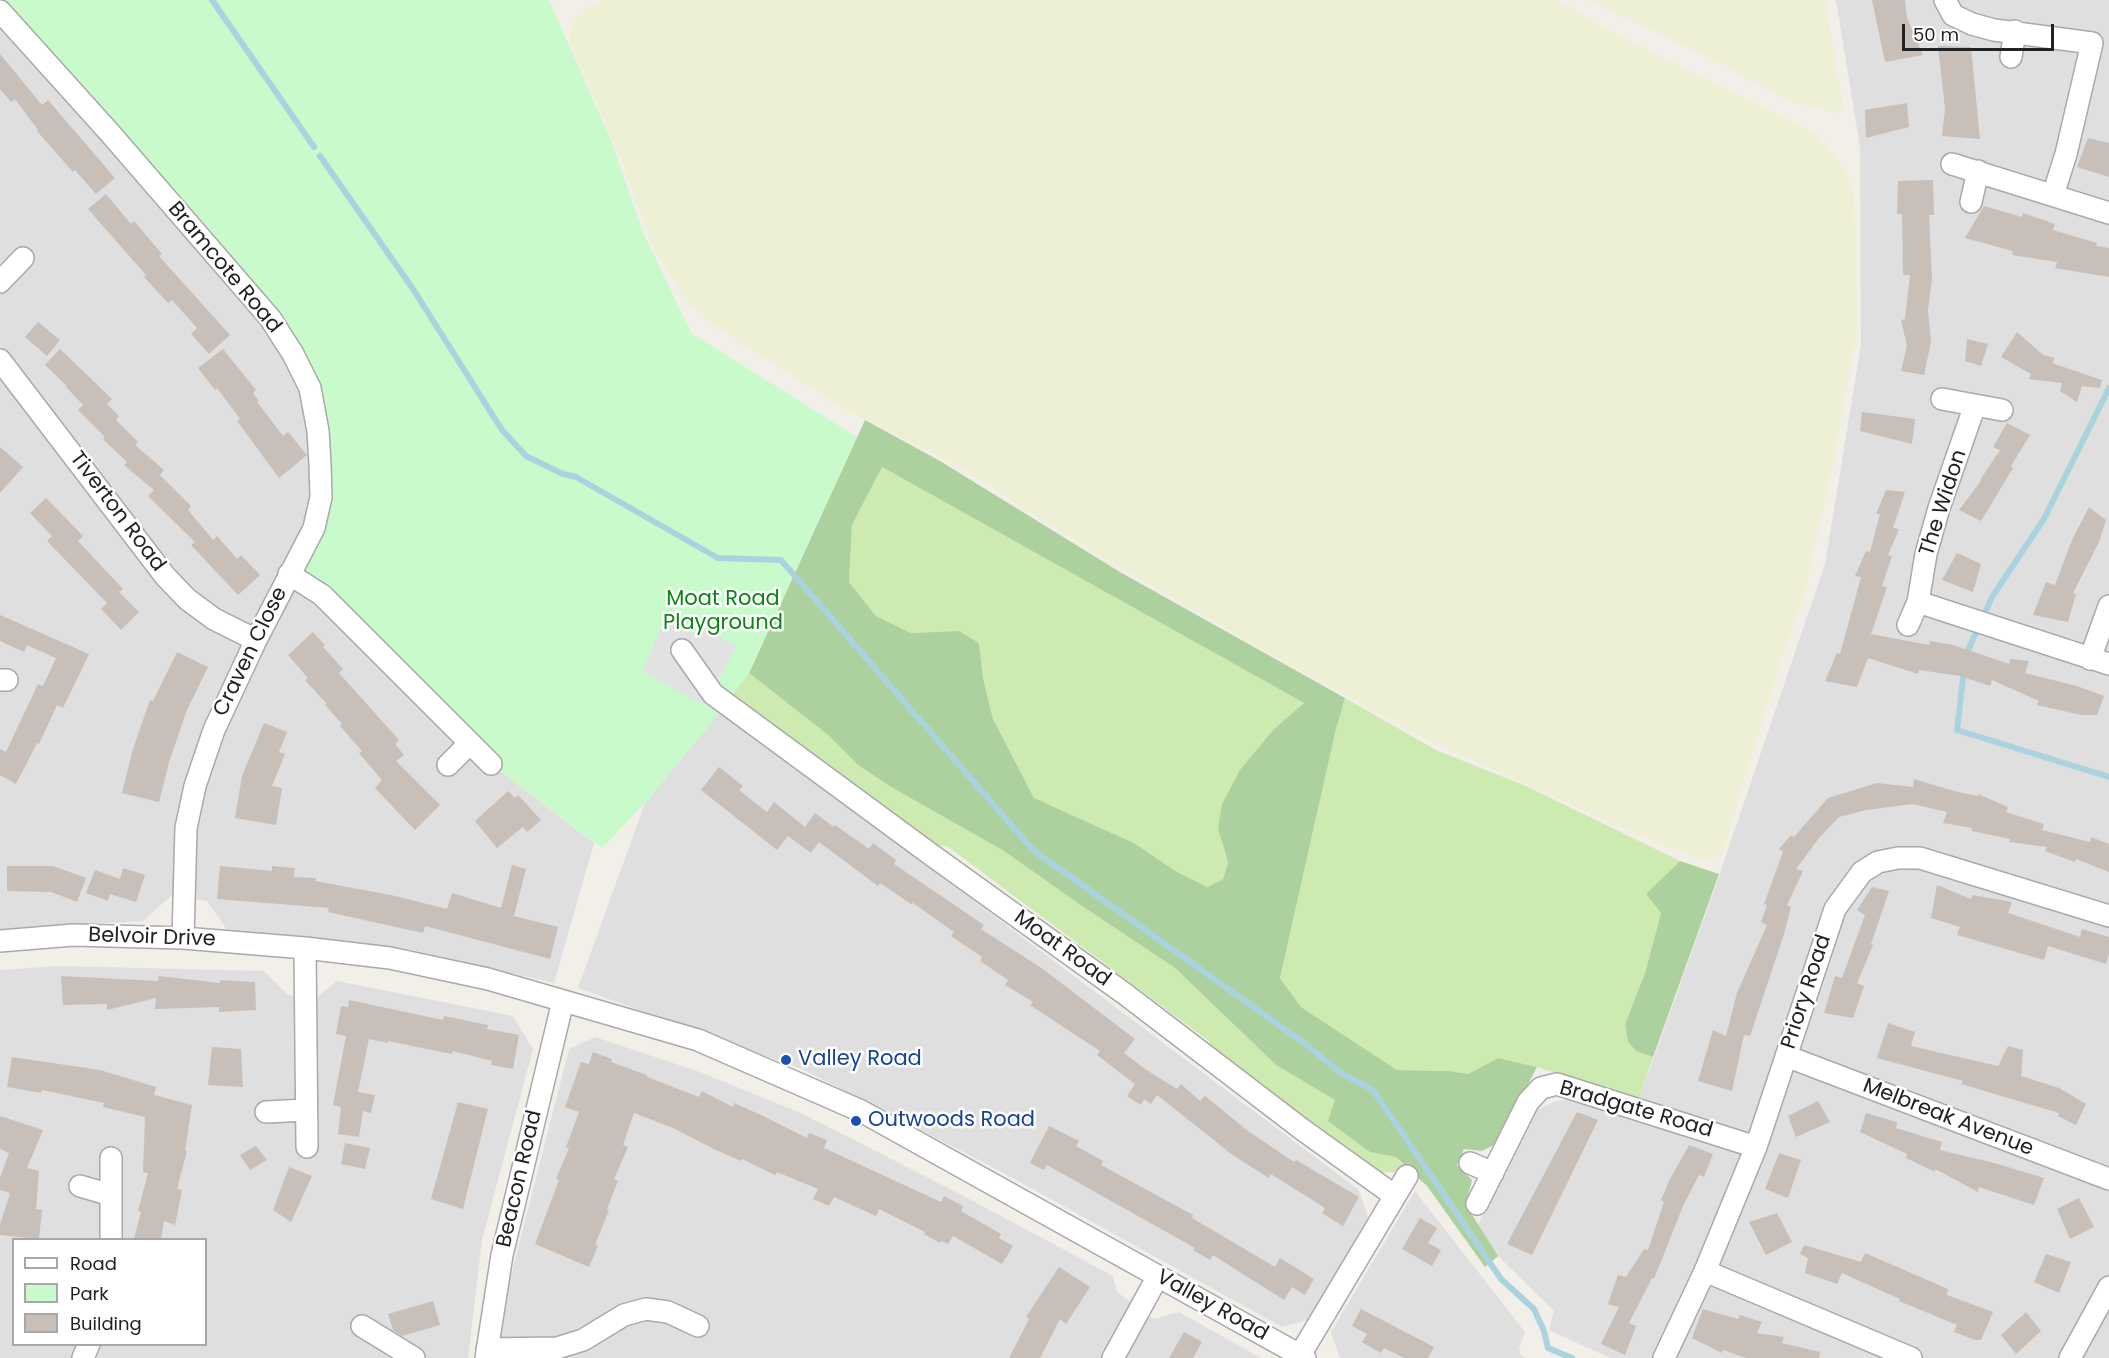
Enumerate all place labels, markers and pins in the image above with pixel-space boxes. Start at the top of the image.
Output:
place label: Valley Road [798,1047,922,1073]
marker: Valley Road [779,1053,793,1067]
place label: Outwoods Road [868,1108,1035,1134]
marker: Outwoods Road [849,1114,863,1128]

